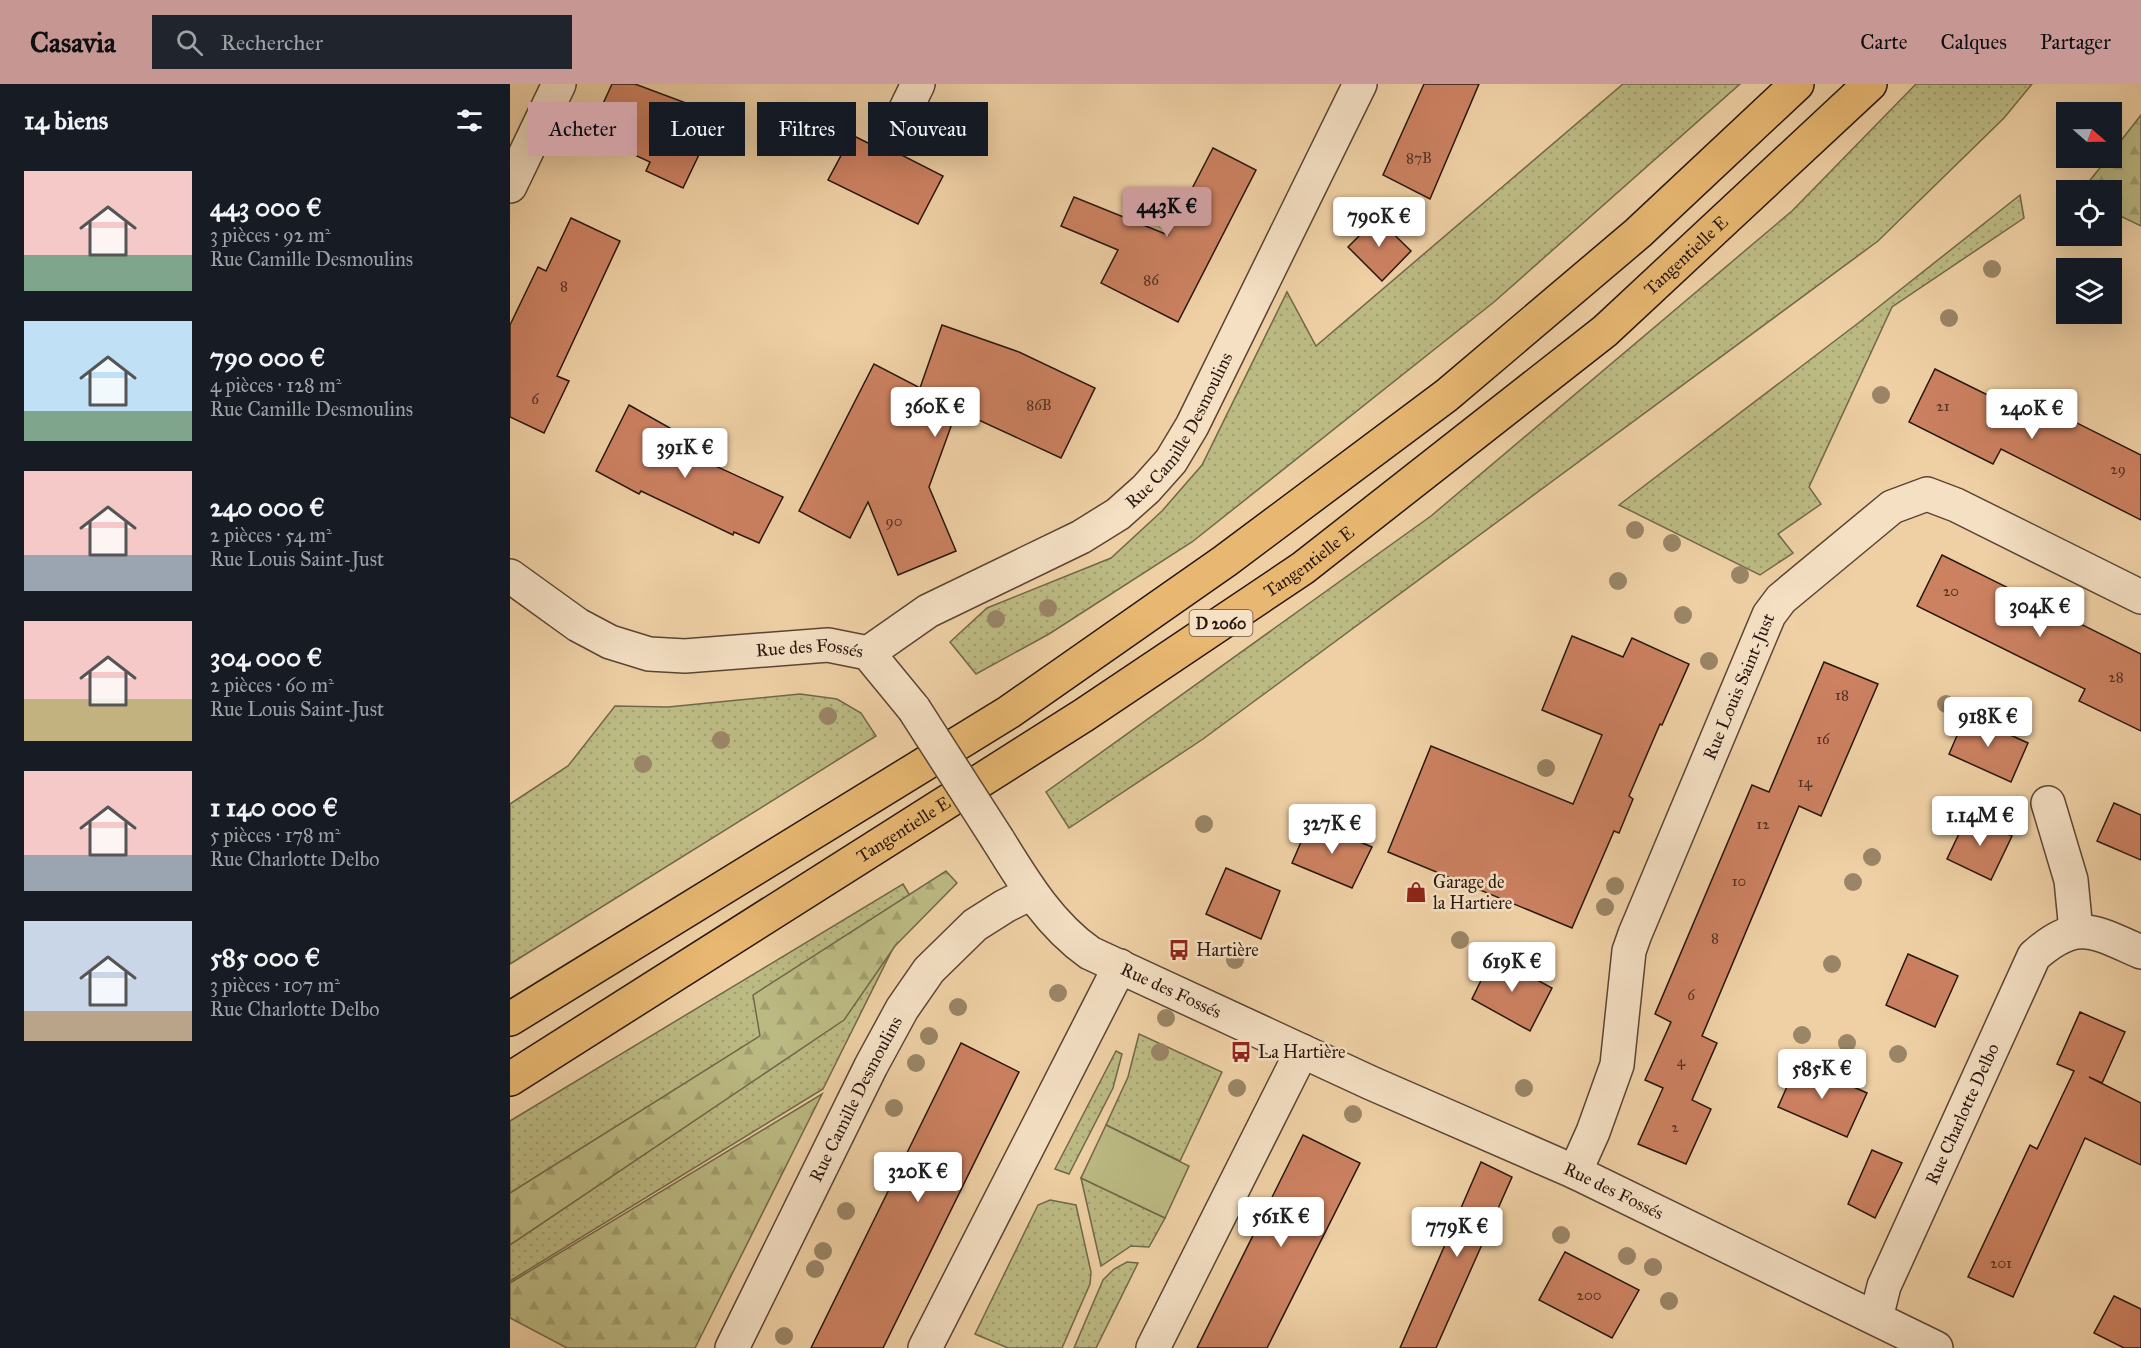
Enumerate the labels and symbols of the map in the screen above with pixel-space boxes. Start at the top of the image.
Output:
north arrow [2056,102,2122,168]
house number: 87B [1406,149,1432,167]
pin: 443K € [1118,187,1216,238]
pin: 790K € [1330,197,1428,248]
street label: Tangentielle E [1639,211,1733,300]
house number: 86 [1143,271,1160,289]
house number: 8 [560,277,568,295]
street label: Rue Camille Desmoulins [1121,349,1237,513]
pin: 360K € [886,387,984,438]
pin: 240K € [1983,389,2081,440]
house number: 6 [531,390,540,408]
house number: 86B [1026,396,1052,414]
house number: 21 [1936,397,1950,415]
pin: 391K € [636,428,734,479]
house number: 29 [2110,460,2126,478]
house number: 90 [886,512,902,530]
street label: Tangentielle E [1260,521,1359,602]
house number: 20 [1943,582,1959,600]
pin: 304K € [1991,587,2089,638]
street label: Rue Louis Saint-Just [1698,609,1780,763]
road number: D 2060 [1190,610,1252,636]
street label: Rue des Fossés [755,634,865,663]
house number: 28 [2108,668,2124,686]
house number: 18 [1835,686,1849,704]
pin: 918K € [1939,697,2037,748]
house number: 16 [1816,730,1831,748]
house number: 14 [1798,773,1813,791]
street label: Tangentielle E [852,791,955,867]
pin: 1.14M € [1925,796,2035,847]
pin: 327K € [1283,804,1381,855]
house number: 12 [1756,815,1770,833]
place label: Garage de la Hartiere [1433,871,1512,914]
house number: 10 [1732,872,1746,890]
shop icon: Garage de la Hartiere [1404,880,1428,904]
house number: 8 [1711,929,1719,947]
bus stop icon: Hartière [1167,938,1191,962]
place label: Hartière [1196,939,1259,961]
pin: 619K € [1463,942,1561,993]
street label: Rue des Fossés [1117,958,1225,1023]
house number: 6 [1687,986,1696,1004]
street label: Rue Camille Desmoulins [805,1012,907,1186]
bus stop icon: La Hartière [1229,1040,1253,1064]
street label: Rue Charlotte Delbo [1921,1040,2004,1188]
place label: La Hartière [1258,1041,1346,1063]
pin: 585K € [1773,1049,1871,1100]
house number: 4 [1677,1052,1686,1070]
house number: 2 [1671,1118,1679,1136]
pin: 320K € [869,1152,967,1203]
street label: Rue des Fossés [1560,1157,1667,1224]
pin: 561K € [1232,1197,1330,1248]
pin: 779K € [1408,1207,1506,1258]
house number: 201 [1990,1254,2012,1272]
house number: 200 [1577,1286,1601,1304]

